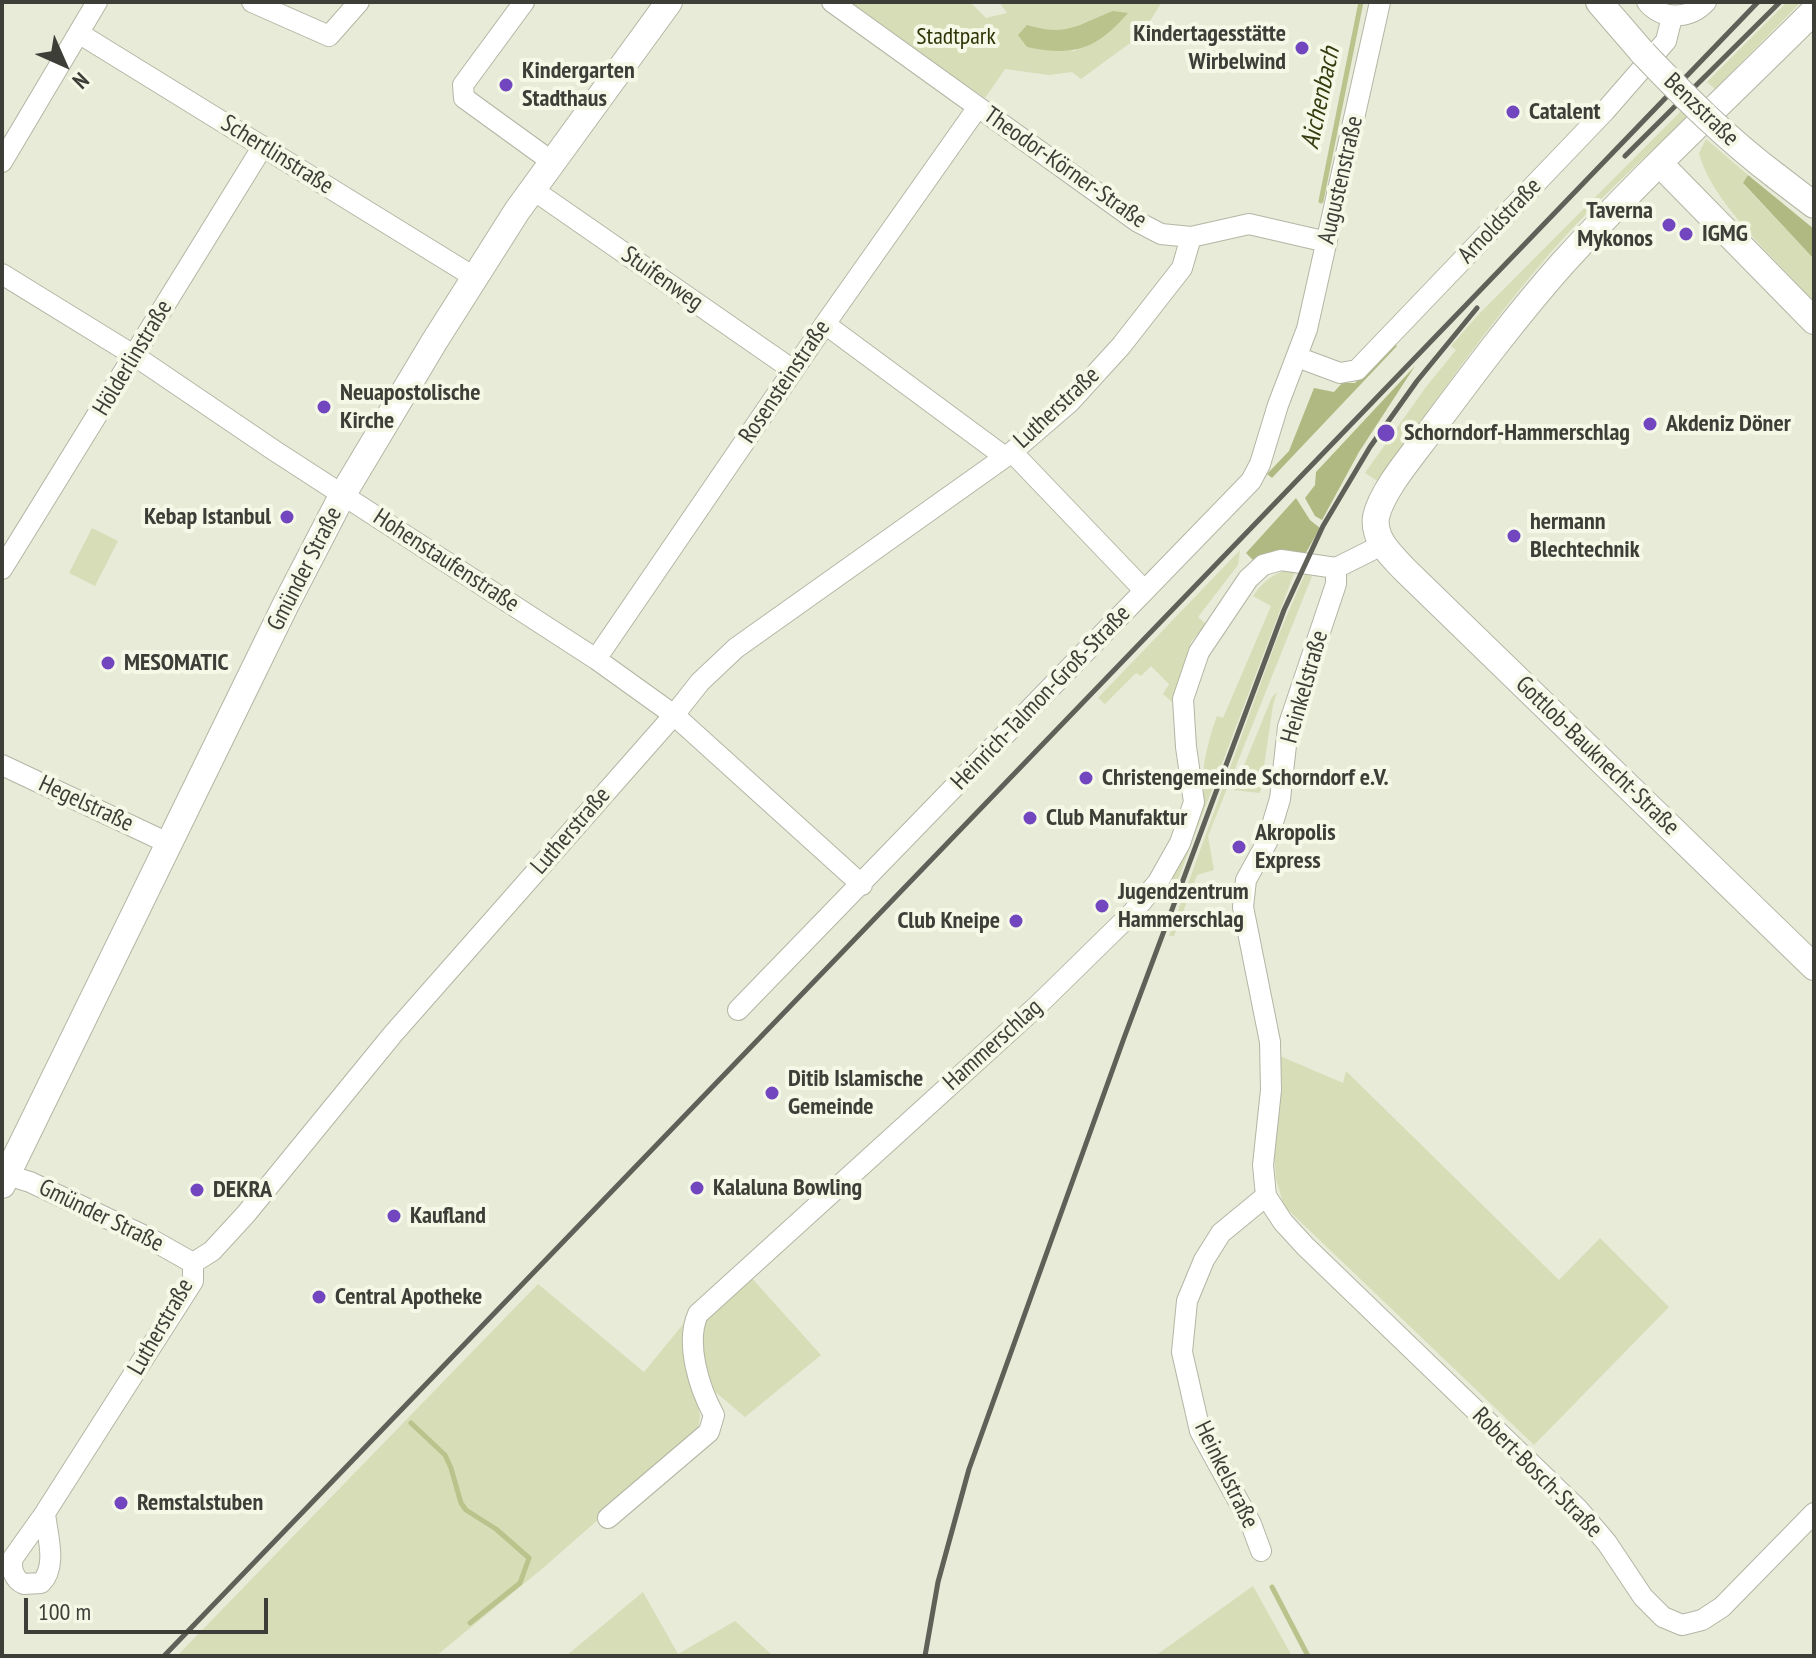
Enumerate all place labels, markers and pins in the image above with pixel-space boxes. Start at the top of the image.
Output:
place label: Kindertagesstätte Wirbelwind [1133,20,1286,76]
marker: Kindertagesstätte Wirbelwind [1293,39,1311,57]
place label: Kindergarten Stadthaus [522,57,635,113]
marker: Kindergarten Stadthaus [497,76,515,94]
place label: Catalent [1529,98,1600,126]
marker: Catalent [1504,103,1522,121]
place label: Taverna Mykonos [1577,197,1653,253]
marker: Taverna Mykonos [1660,216,1678,234]
place label: IGMG [1702,220,1748,248]
marker: IGMG [1677,225,1695,243]
place label: Neuapostolische Kirche [340,379,480,435]
marker: Neuapostolische Kirche [315,398,333,416]
place label: Akdeniz Döner [1666,410,1791,438]
marker: Akdeniz Döner [1641,415,1659,433]
place label: Schorndorf-Hammerschlag [1404,419,1630,447]
marker: Schorndorf-Hammerschlag [1375,422,1397,444]
place label: Kebap Istanbul [144,503,271,531]
marker: Kebap Istanbul [278,508,296,526]
place label: hermann Blechtechnik [1530,508,1640,564]
marker: hermann Blechtechnik [1505,527,1523,545]
place label: MESOMATIC [124,649,228,677]
marker: MESOMATIC [99,654,117,672]
place label: Christengemeinde Schorndorf e.V. [1102,764,1389,792]
marker: Christengemeinde Schorndorf e.V. [1077,769,1095,787]
place label: Club Manufaktur [1046,804,1187,832]
marker: Club Manufaktur [1021,809,1039,827]
place label: Akropolis Express [1255,819,1336,875]
marker: Akropolis Express [1230,838,1248,856]
place label: Jugendzentrum Hammerschlag [1118,878,1249,934]
marker: Jugendzentrum Hammerschlag [1093,897,1111,915]
place label: Club Kneipe [897,907,1000,935]
marker: Club Kneipe [1007,912,1025,930]
place label: Ditib Islamische Gemeinde [788,1065,923,1121]
marker: Ditib Islamische Gemeinde [763,1084,781,1102]
place label: Kalaluna Bowling [713,1174,862,1202]
place label: DEKRA [213,1176,272,1204]
marker: Kalaluna Bowling [688,1179,706,1197]
marker: DEKRA [188,1181,206,1199]
place label: Kaufland [410,1202,486,1230]
marker: Kaufland [385,1207,403,1225]
place label: Central Apotheke [335,1283,482,1311]
marker: Central Apotheke [310,1288,328,1306]
place label: Remstalstuben [137,1489,263,1517]
marker: Remstalstuben [112,1494,130,1512]

